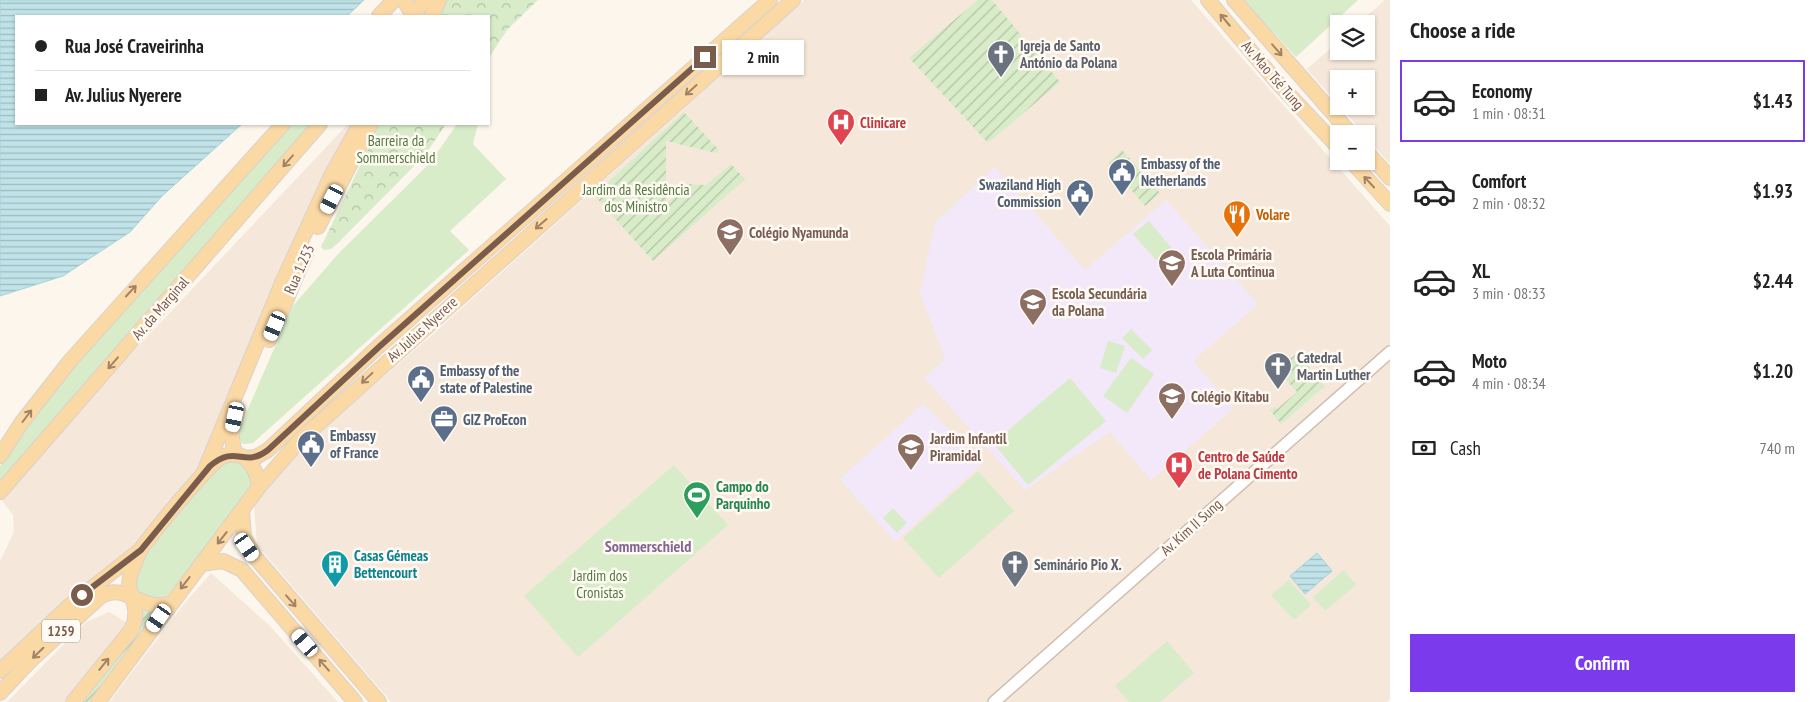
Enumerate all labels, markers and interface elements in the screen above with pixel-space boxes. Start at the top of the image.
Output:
one-way arrow [1219,14,1231,27]
map controls [1330,15,1375,170]
button: layers [1330,15,1375,60]
text: Choose a ride [1410,16,1515,44]
text: Rua José Craveirinha [65,34,204,58]
place label: Igreja de Santo António da Polana [1019,36,1117,72]
street label: Av. Mao Tsé Tung [1238,36,1308,114]
church icon: Igreja de Santo António da Polana [986,39,1016,78]
callout: 2 min [722,40,805,74]
one-way arrow [1271,43,1282,56]
route end [694,46,716,68]
text: 2 min [747,47,779,67]
button: + [1330,70,1375,115]
icon: car [1412,79,1457,124]
text: Economy [1472,79,1532,103]
text: Av. Julius Nyerere [65,83,182,107]
one-way arrow [685,84,698,96]
text: $1.43 [1753,89,1793,113]
text: 1 min · 08:31 [1472,103,1546,123]
hospital icon: Clinicare [826,107,856,146]
place label: Clinicare [860,113,906,132]
button: − [1330,125,1375,170]
park label: Barreira da Sommerschield [356,131,436,167]
one-way arrow [282,154,294,167]
place label: Embassy of the Netherlands [1141,154,1221,190]
public building icon: Embassy of the Netherlands [1107,157,1137,196]
icon: car [1412,169,1457,214]
text: Comfort [1472,169,1526,193]
place label: Swaziland High Commission [979,175,1061,211]
one-way arrow [1363,175,1375,188]
public building icon: Swaziland High Commission [1065,178,1095,217]
text: $1.93 [1753,179,1793,203]
park label: Jardim da Residência dos Ministro [581,180,690,216]
car [318,182,345,216]
text: 2 min · 08:32 [1472,193,1546,213]
restaurant icon: Volare [1222,199,1252,238]
place label: Volare [1255,205,1290,224]
school or university icon: Colégio Nyamunda [715,217,745,256]
one-way arrow [535,218,548,230]
place label: Colégio Nyamunda [749,223,848,242]
street label: Rua 1.253 [280,241,318,297]
place label: Escola Primária A Luta Continua [1190,245,1275,281]
school or university icon: Escola Primária A Luta Continua [1157,248,1187,287]
icon: car [1412,259,1457,304]
text: XL [1472,259,1490,283]
text: $2.44 [1753,269,1793,293]
street label: Av. da Marginal [127,272,193,344]
text: 3 min · 08:33 [1472,283,1546,303]
place label: Escola Secundária da Polana [1052,284,1147,320]
one-way arrow [126,285,137,298]
school or university icon: Escola Secundária da Polana [1018,287,1048,326]
street label: Av. Julius Nyerere [383,292,461,366]
car [262,309,287,343]
place label: Catedral Martin Luther [1297,348,1371,384]
icon: car [1412,349,1457,394]
text: Moto [1472,349,1507,373]
church icon: Catedral Martin Luther [1263,351,1293,390]
one-way arrow [107,356,118,369]
text: $1.20 [1753,359,1793,383]
place label: Embassy of the state of Palestine [440,361,533,397]
public building icon: Embassy of the state of Palestine [406,364,436,403]
one-way arrow [361,372,374,384]
text: 4 min · 08:34 [1472,373,1546,393]
school or university icon: Colégio Kitabu [1157,381,1187,420]
place label: Colégio Kitabu [1191,387,1269,406]
car [224,401,245,433]
office icon: GIZ ProEcon [429,404,459,443]
one-way arrow [22,409,32,423]
place label: GIZ ProEcon [463,410,527,429]
place label: Embassy of France [330,426,379,462]
public building icon: Embassy of France [296,429,326,468]
place label: Jardim Infantil Piramidal [929,429,1007,465]
school or university icon: Jardim Infantil Piramidal [896,432,926,471]
icon: cash [1410,434,1438,462]
text: Cash [1450,436,1481,460]
text: 740 m [1760,438,1795,458]
place label: Centro de Saúde de Polana Cimento [1198,447,1298,483]
hospital icon: Centro de Saúde de Polana Cimento [1164,450,1194,489]
place label: Campo do Parquinho [716,477,771,513]
sports icon: Campo do Parquinho [682,480,712,519]
street label: Av. Kim II Sung [1156,494,1226,560]
car [232,530,261,564]
one-way arrow [216,531,227,544]
district label: Sommerschield [605,536,691,556]
place label: Casas Gémeas Bettencourt [354,546,428,582]
building icon: Casas Gémeas Bettencourt [320,549,350,588]
church icon: Seminário Pio X. [1000,549,1030,588]
place label: Seminário Pio X. [1034,555,1122,574]
park label: Jardim dos Cronistas [572,566,627,602]
one-way arrow [180,576,191,589]
route start [71,584,93,606]
one-way arrow [285,594,297,607]
car [144,601,173,635]
road number: 1259 [42,620,80,642]
car [289,627,320,659]
button: Confirm [1410,634,1795,692]
one-way arrow [31,647,44,659]
one-way arrow [98,658,109,671]
one-way arrow [318,659,329,672]

